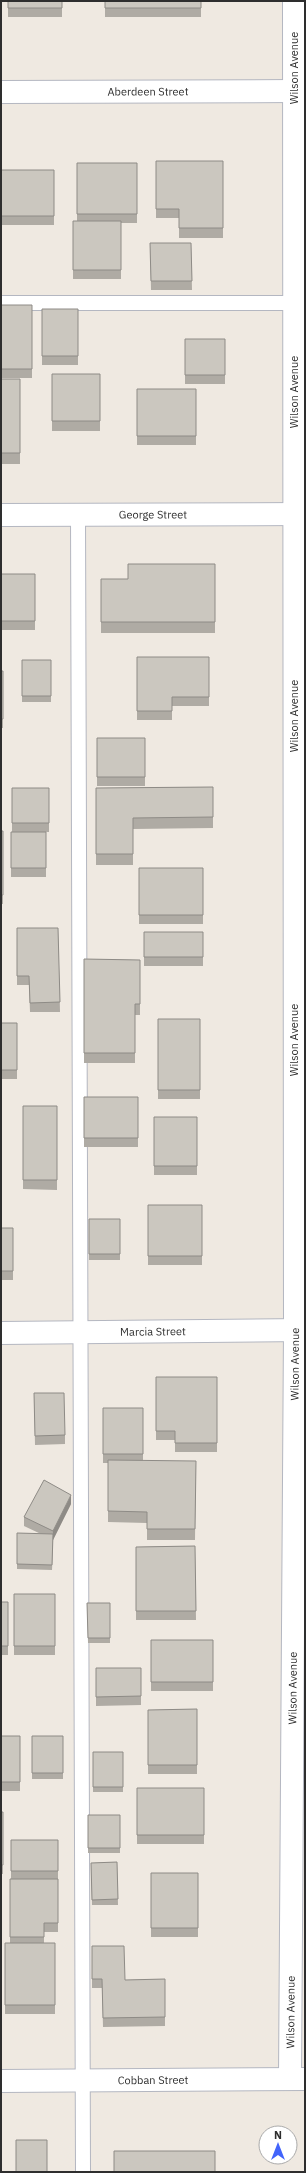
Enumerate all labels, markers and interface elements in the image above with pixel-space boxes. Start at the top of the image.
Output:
street label: Wilson Avenue [287,32,301,104]
street label: Aberdeen Street [107,84,189,99]
street label: Wilson Avenue [287,356,301,428]
street label: George Street [119,507,187,522]
street label: Wilson Avenue [287,680,301,752]
street label: Wilson Avenue [287,1004,301,1076]
street label: Marcia Street [120,1324,186,1339]
street label: Wilson Avenue [288,1328,302,1400]
street label: Wilson Avenue [285,1652,300,1724]
street label: Wilson Avenue [283,1976,298,2048]
street label: Cobban Street [118,2073,189,2087]
north arrow [258,2125,298,2165]
text: N [274,2128,282,2142]

